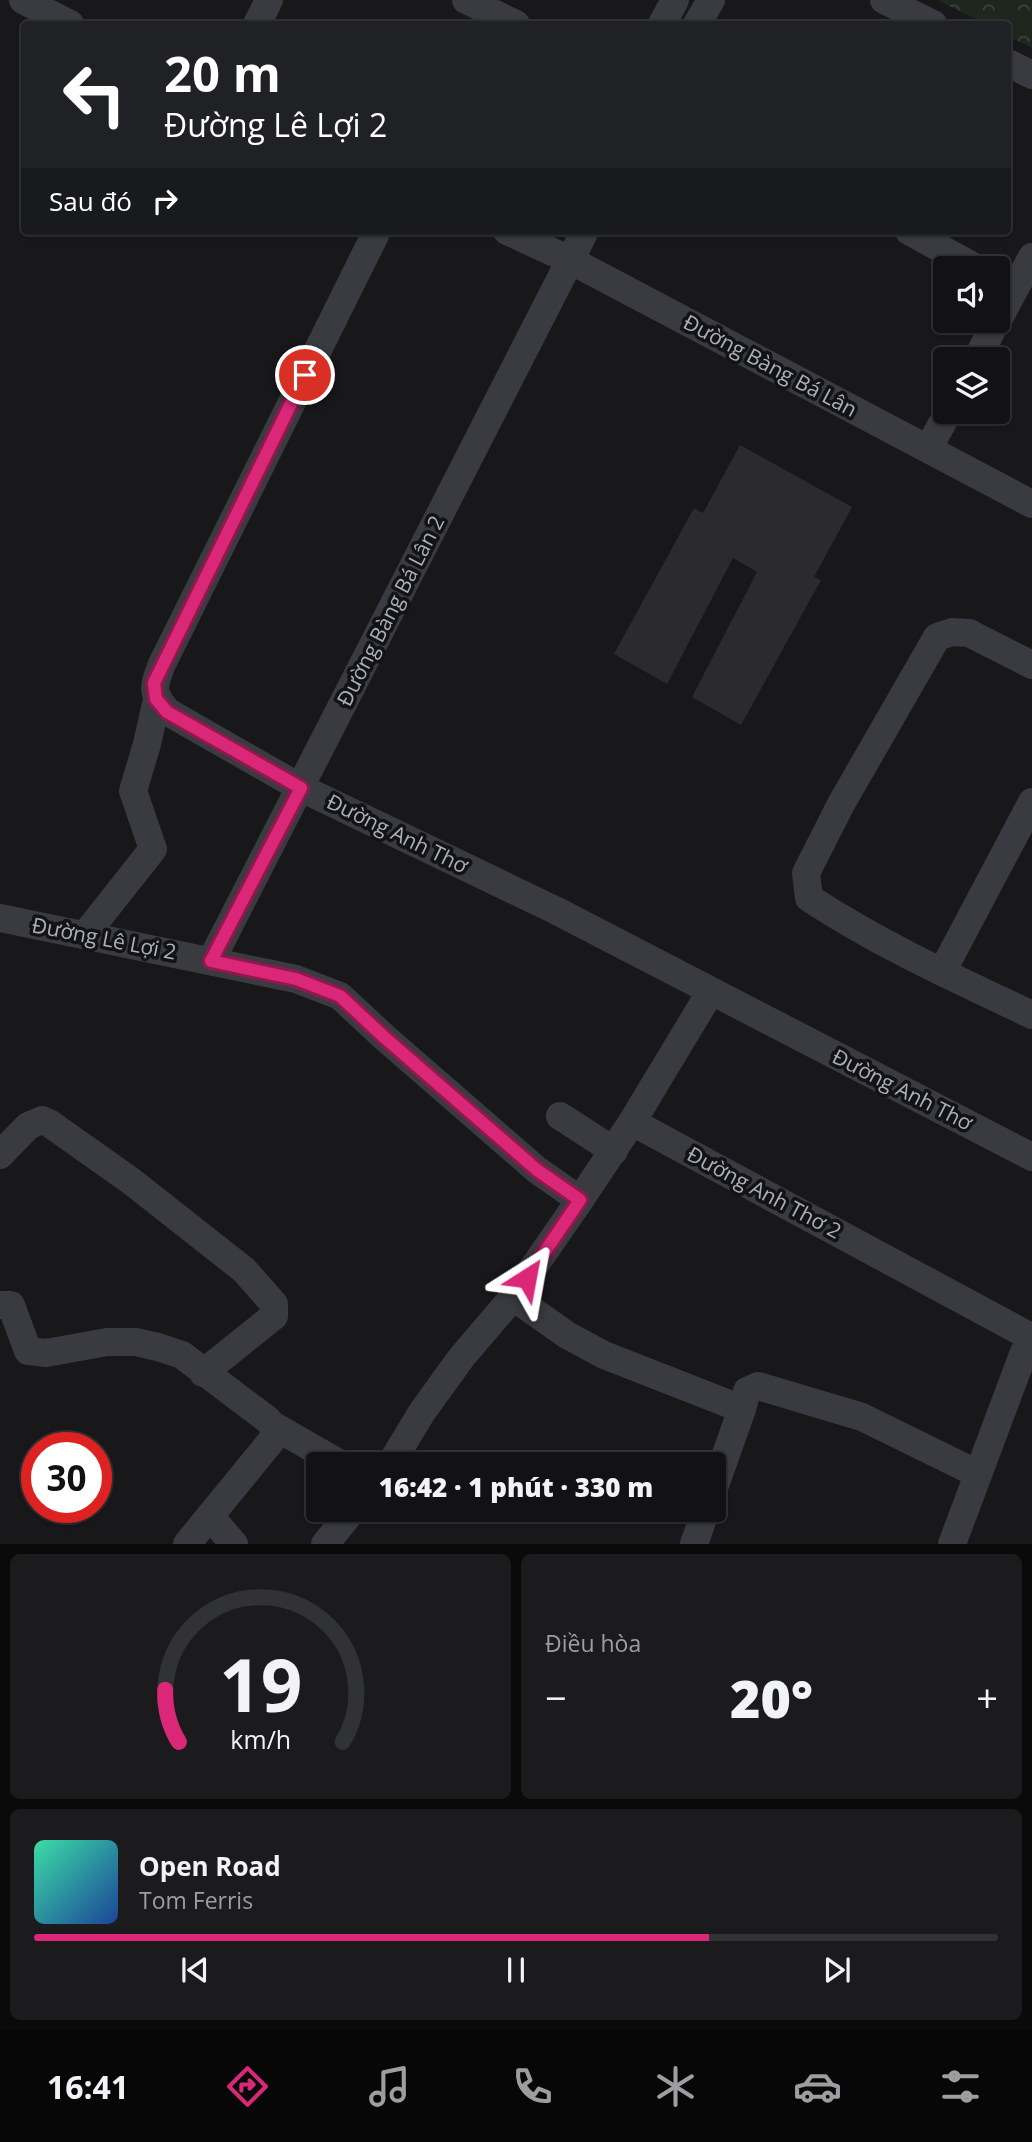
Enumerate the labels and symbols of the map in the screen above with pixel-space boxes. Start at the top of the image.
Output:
street label: Đường Bàng Bá Lân [679,307,862,423]
pin [275,345,335,405]
street label: Đường Bàng Bá Lân 2 [330,510,450,711]
street label: Đường Anh Thơ [322,787,474,880]
street label: Đường Lê Lợi 2 [30,910,179,966]
street label: Đường Anh Thơ [828,1042,978,1137]
street label: Đường Anh Thơ 2 [682,1140,847,1245]
position arrow [490,1241,564,1315]
speed limit sign: 30 [21,1432,112,1523]

